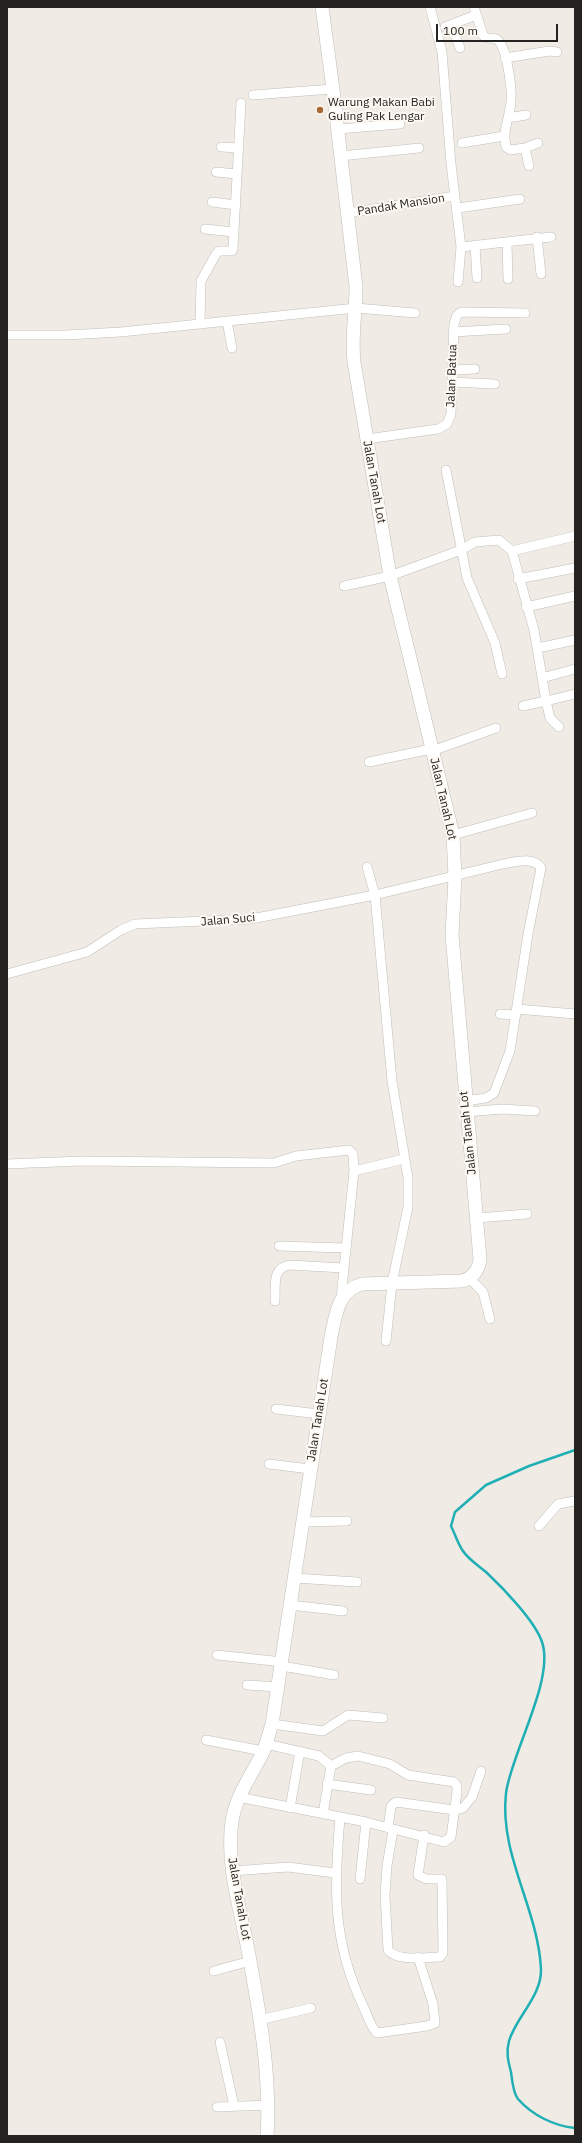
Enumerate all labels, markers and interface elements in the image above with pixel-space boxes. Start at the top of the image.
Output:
scale bar [438,16,560,42]
text: 100 m [443,23,478,38]
place label: Warung Makan Babi Guling Pak Lengar [328,96,435,124]
marker: Warung Makan Babi Guling Pak Lengar [315,105,325,115]
street label: Pandak Mansion [356,191,446,219]
street label: Jalan Batua [444,344,460,408]
street label: Jalan Tanah Lot [360,439,388,525]
street label: Jalan Tanah Lot [427,756,459,842]
street label: Jalan Suci [200,910,256,930]
street label: Jalan Tanah Lot [456,1090,480,1176]
street label: Jalan Tanah Lot [304,1377,332,1463]
street label: Jalan Tanah Lot [225,1856,253,1942]

